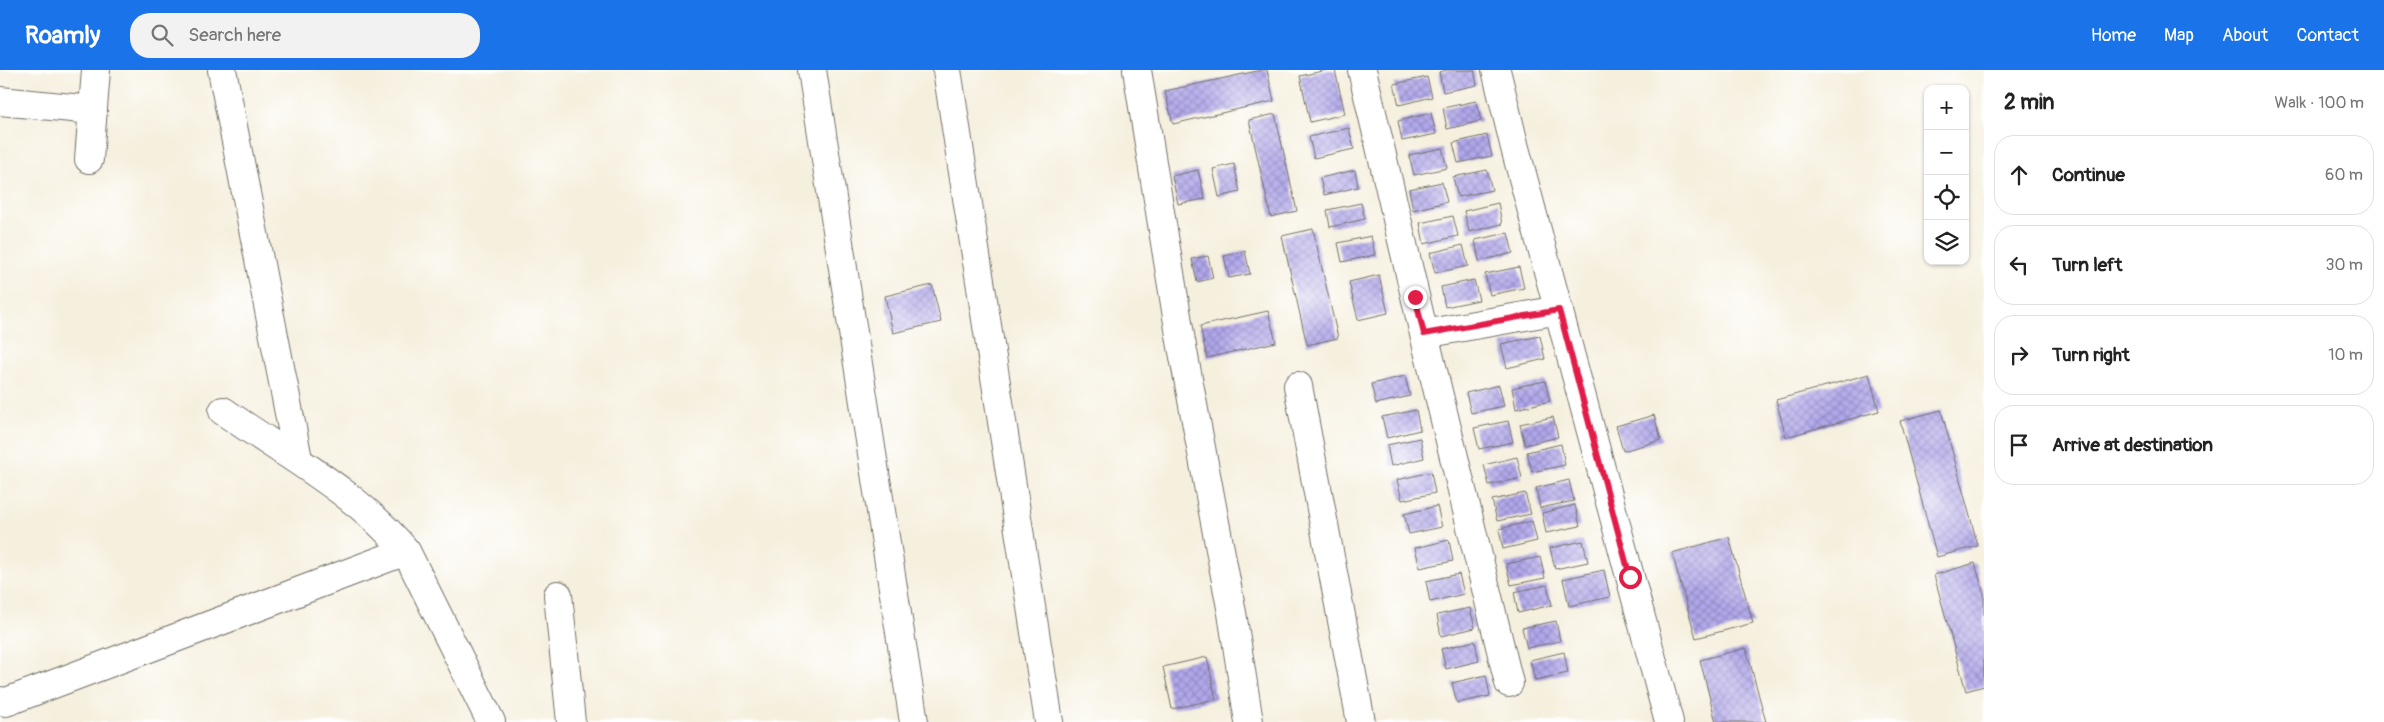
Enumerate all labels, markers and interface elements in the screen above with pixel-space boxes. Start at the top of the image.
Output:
search box [130,13,480,58]
text: Roamly [25,21,100,50]
icon: search [148,21,176,49]
text: Search here [188,23,281,47]
text: Home [2091,24,2136,47]
text: Map [2164,24,2194,47]
text: About [2222,24,2268,47]
text: Contact [2296,24,2359,47]
map controls [1924,85,1969,265]
button: + [1924,85,1969,130]
text: 2 min [2004,89,2054,116]
text: Walk · 100 m [2275,93,2364,113]
button: − [1924,130,1969,175]
icon: ahead [2005,161,2033,189]
text: Continue [2052,163,2125,187]
text: 60 m [2325,165,2363,185]
button: locate [1924,175,1969,220]
button: layers [1924,220,1969,265]
icon: left [2005,251,2033,279]
text: Turn left [2052,253,2122,277]
text: 30 m [2325,255,2363,275]
route end [1404,286,1427,309]
icon: right [2005,341,2033,369]
text: Turn right [2052,343,2130,367]
text: 10 m [2328,345,2363,365]
icon: arrive [2005,431,2033,459]
text: Arrive at destination [2052,433,2213,457]
route start [1619,566,1642,589]

